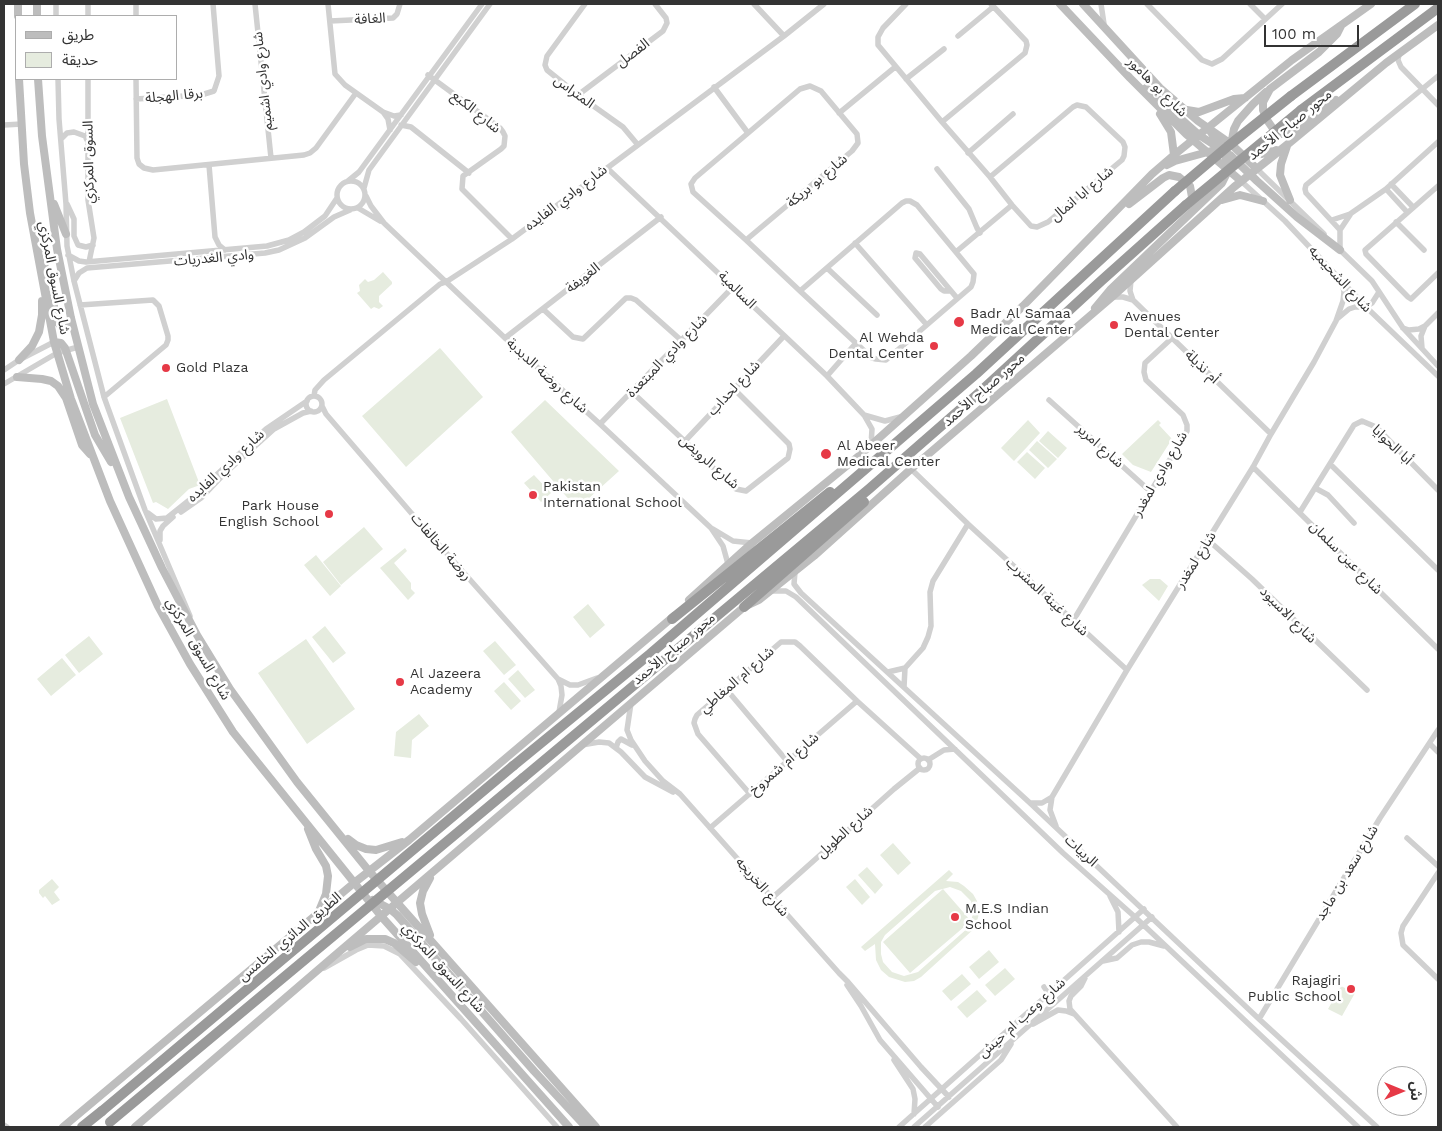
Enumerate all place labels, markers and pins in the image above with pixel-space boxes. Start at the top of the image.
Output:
place label: Badr Al Samaa Medical Center [970,306,1073,338]
place label: Avenues Dental Center [1124,309,1219,342]
marker: Badr Al Samaa Medical Center [952,315,966,329]
marker: Avenues Dental Center [1108,319,1120,331]
place label: Al Wehda Dental Center [829,330,924,362]
marker: Al Wehda Dental Center [928,340,940,352]
place label: Gold Plaza [176,360,249,376]
marker: Gold Plaza [160,362,172,374]
place label: Al Abeer Medical Center [837,438,940,471]
marker: Al Abeer Medical Center [819,447,833,461]
place label: Pakistan International School [543,479,682,512]
marker: Pakistan International School [527,489,539,501]
place label: Park House English School [219,498,319,530]
marker: Park House English School [323,508,335,520]
place label: Al Jazeera Academy [410,666,481,699]
marker: Al Jazeera Academy [394,676,406,688]
place label: M.E.S Indian School [965,901,1049,934]
marker: M.E.S Indian School [949,911,961,923]
place label: Rajagiri Public School [1248,973,1341,1006]
marker: Rajagiri Public School [1345,983,1357,995]

